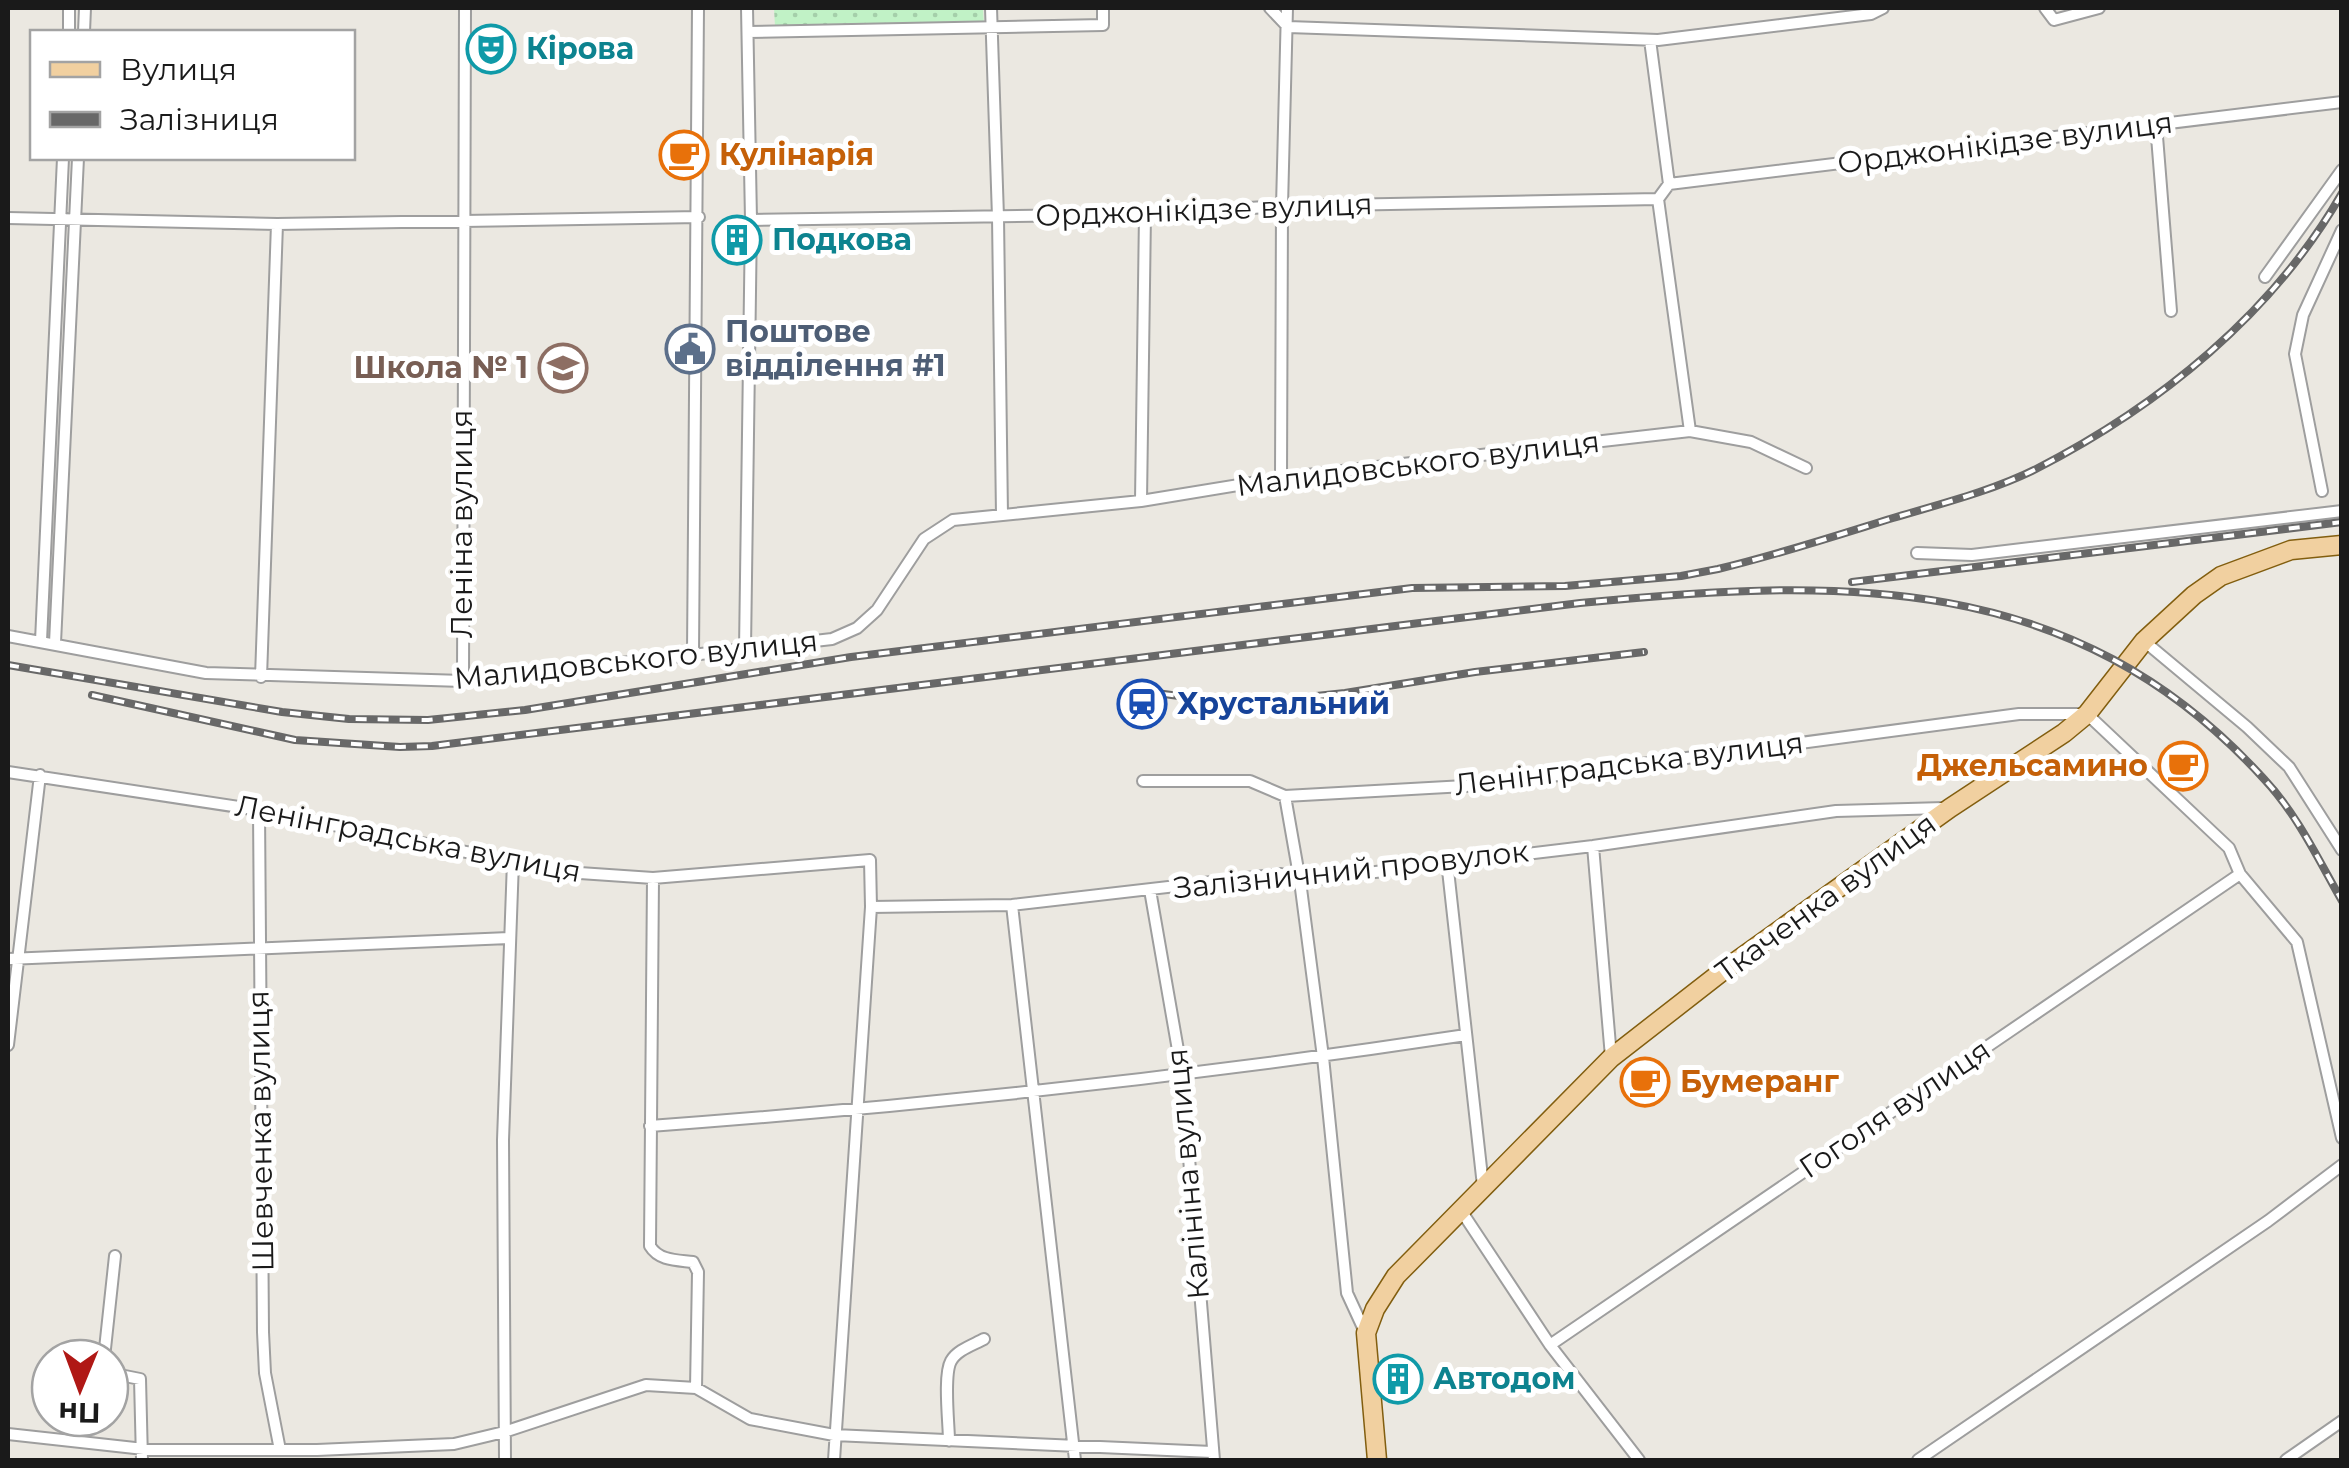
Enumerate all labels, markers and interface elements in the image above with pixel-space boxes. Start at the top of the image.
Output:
theatre icon: Кірова [465,23,517,75]
legend [30,30,355,160]
place label: Кірова [526,30,634,67]
text: Вулиця [120,51,237,88]
text: Залізниця [120,101,279,138]
street label: Орджонікідзе вулиця [1835,104,2175,181]
cafe icon: Кулінарія [658,129,710,181]
place label: Кулінарія [719,136,874,173]
street label: Орджонікідзе вулиця [1035,185,1373,234]
building icon: Подкова [711,214,763,266]
place label: Подкова [772,221,912,258]
place label: Поштове відділення #1 [725,313,946,384]
public building icon: Поштове відділення #1 [664,323,716,375]
school or university icon: Школа № 1 [537,342,589,394]
place label: Школа № 1 [354,349,528,386]
street label: Леніна вулиця [443,410,480,638]
street label: Малидовського вулиця [1234,423,1602,504]
street label: Малидовського вулиця [452,622,820,697]
station icon: Хрустальний [1116,678,1168,730]
place label: Хрустальний [1177,685,1390,722]
street label: Ленінградська вулиця [1452,724,1806,803]
cafe icon: Джельсамино [2157,740,2209,792]
place label: Джельсамино [1917,747,2148,784]
street label: Ленінградська вулиця [232,787,584,890]
street label: Ткаченка вулиця [1708,805,1943,990]
street label: Залізничний провулок [1171,832,1531,907]
street label: Шевченка вулиця [240,990,281,1272]
street label: Гоголя вулиця [1792,1031,1997,1186]
street label: Калініна вулиця [1158,1047,1217,1301]
cafe icon: Бумеранг [1619,1056,1671,1108]
place label: Бумеранг [1680,1063,1839,1100]
north arrow [30,1338,130,1438]
building icon: Автодом [1372,1353,1424,1405]
place label: Автодом [1433,1360,1576,1397]
text: Пн [58,1396,101,1430]

